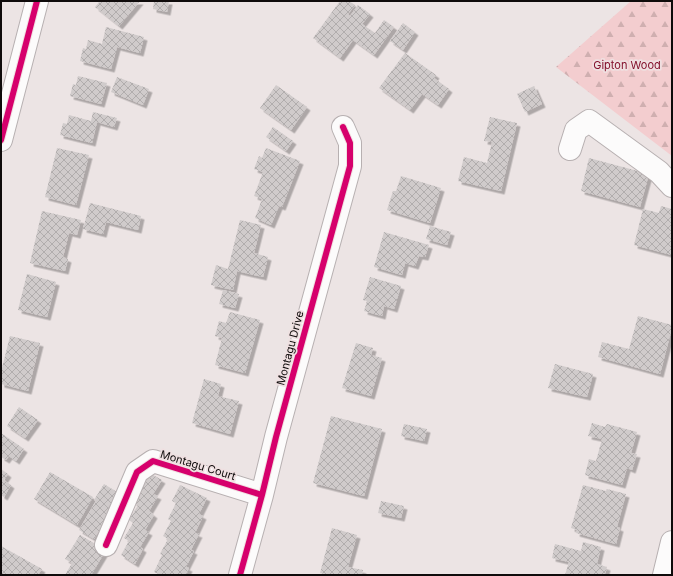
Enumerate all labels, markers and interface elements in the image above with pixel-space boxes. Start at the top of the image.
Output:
park label: Gipton Wood [593,58,661,72]
street label: Montagu Drive [273,309,307,387]
street label: Montagu Court [159,447,238,483]

